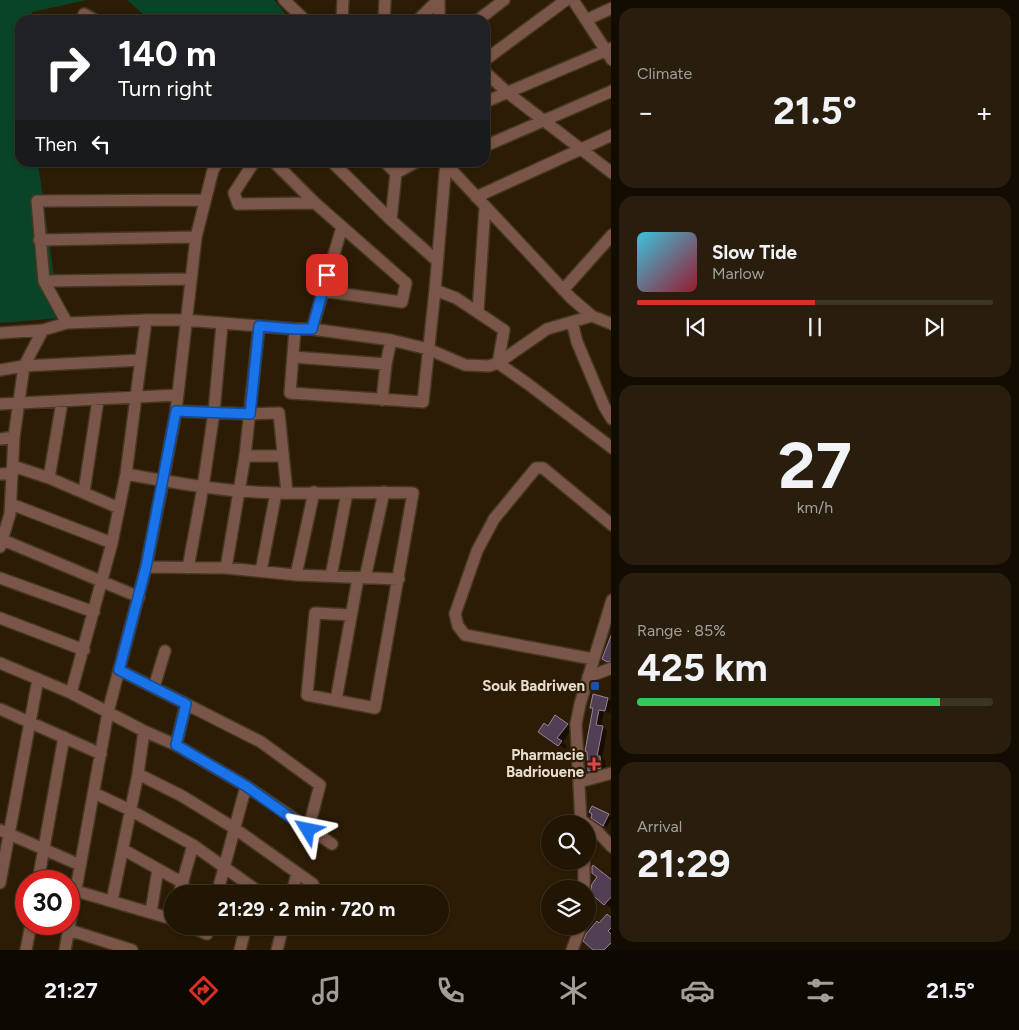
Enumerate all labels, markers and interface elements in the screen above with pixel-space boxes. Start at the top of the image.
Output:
text: 140 m [118,33,216,75]
icon: right [35,35,100,100]
text: Climate [637,64,692,83]
text: Turn right [118,75,213,102]
text: 21.5° [773,88,857,134]
text: − [637,95,654,129]
text: + [976,95,993,129]
icon: left [87,130,115,158]
text: Then [35,133,77,156]
text: Slow Tide [712,241,797,264]
pin [306,254,348,296]
icon: arrive [313,261,341,289]
text: Marlow [712,264,764,283]
icon: previous [682,313,710,341]
icon: pause [801,313,829,341]
icon: next [920,313,948,341]
text: 27 [778,426,852,504]
text: km/h [797,498,833,517]
text: Range · 85% [637,621,726,640]
text: 425 km [637,645,768,691]
place label: Souk Badriwen [482,677,585,695]
marker: Souk Badriwen [589,680,601,692]
place label: Pharmacie Badriouene [506,746,585,781]
marker: Pharmacie Badriouene [588,758,600,770]
position arrow [281,803,333,855]
map controls [541,815,596,935]
button: search [541,815,596,870]
text: Arrival [637,817,682,836]
text: 21:29 [637,841,731,887]
speed limit sign: 30 [15,870,80,935]
button: layers [541,880,596,935]
text: 21:29 · 2 min · 720 m [218,898,395,921]
icon: directions [186,973,221,1008]
icon: music [309,973,344,1008]
icon: phone [433,973,468,1008]
icon: climate [556,973,591,1008]
icon: car [680,973,715,1008]
icon: filters [803,973,838,1008]
text: 21:27 [44,977,98,1004]
text: 21.5° [926,977,975,1004]

